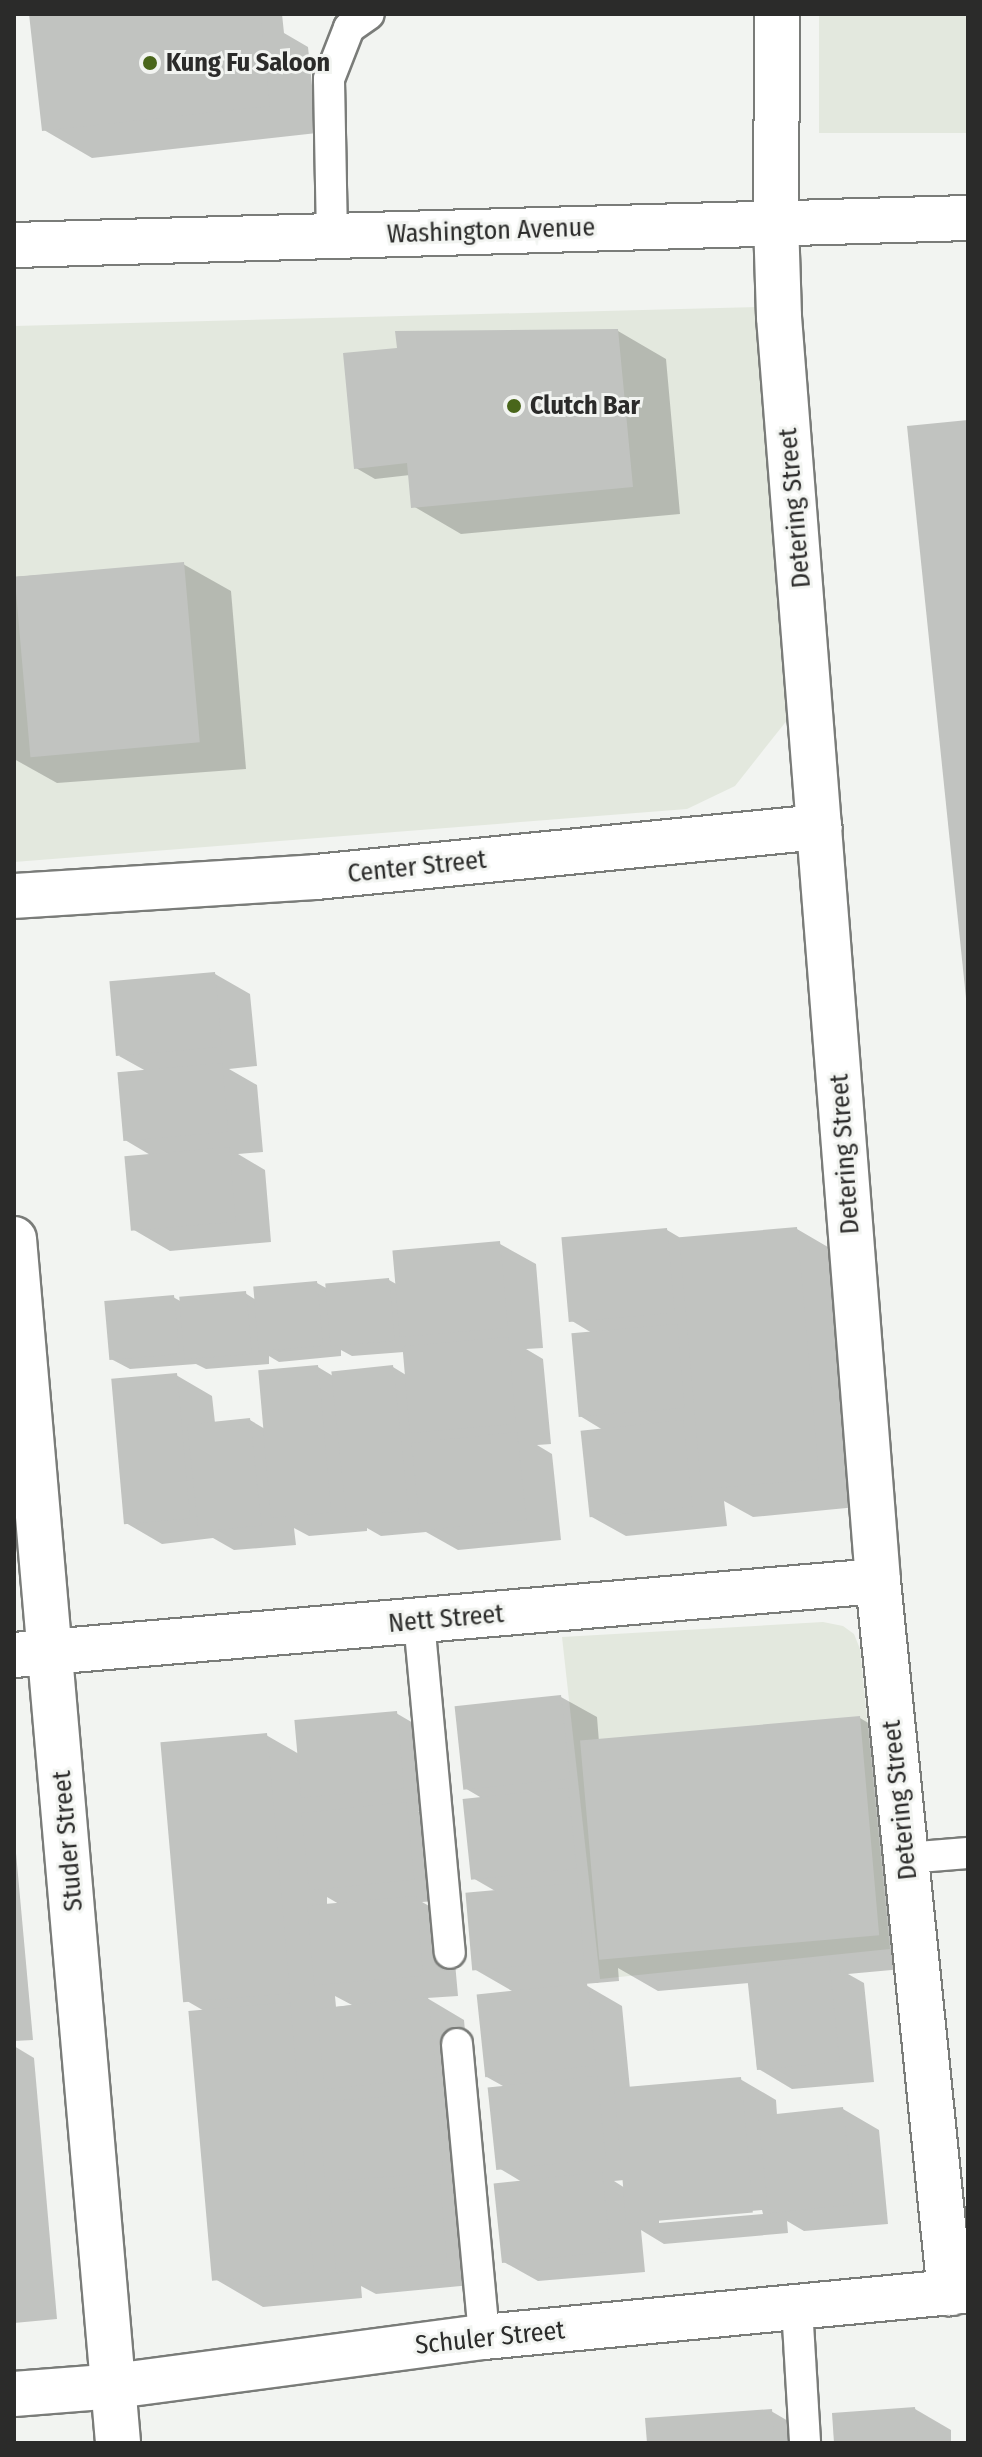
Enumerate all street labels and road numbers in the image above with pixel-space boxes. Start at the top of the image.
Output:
street label: Washington Avenue [386,212,596,250]
street label: Detering Street [772,427,818,589]
street label: Center Street [346,844,488,890]
street label: Detering Street [824,1073,866,1235]
street label: Nett Street [387,1598,505,1640]
street label: Detering Street [876,1719,924,1881]
street label: Studer Street [46,1769,90,1913]
street label: Schuler Street [414,2315,566,2361]

